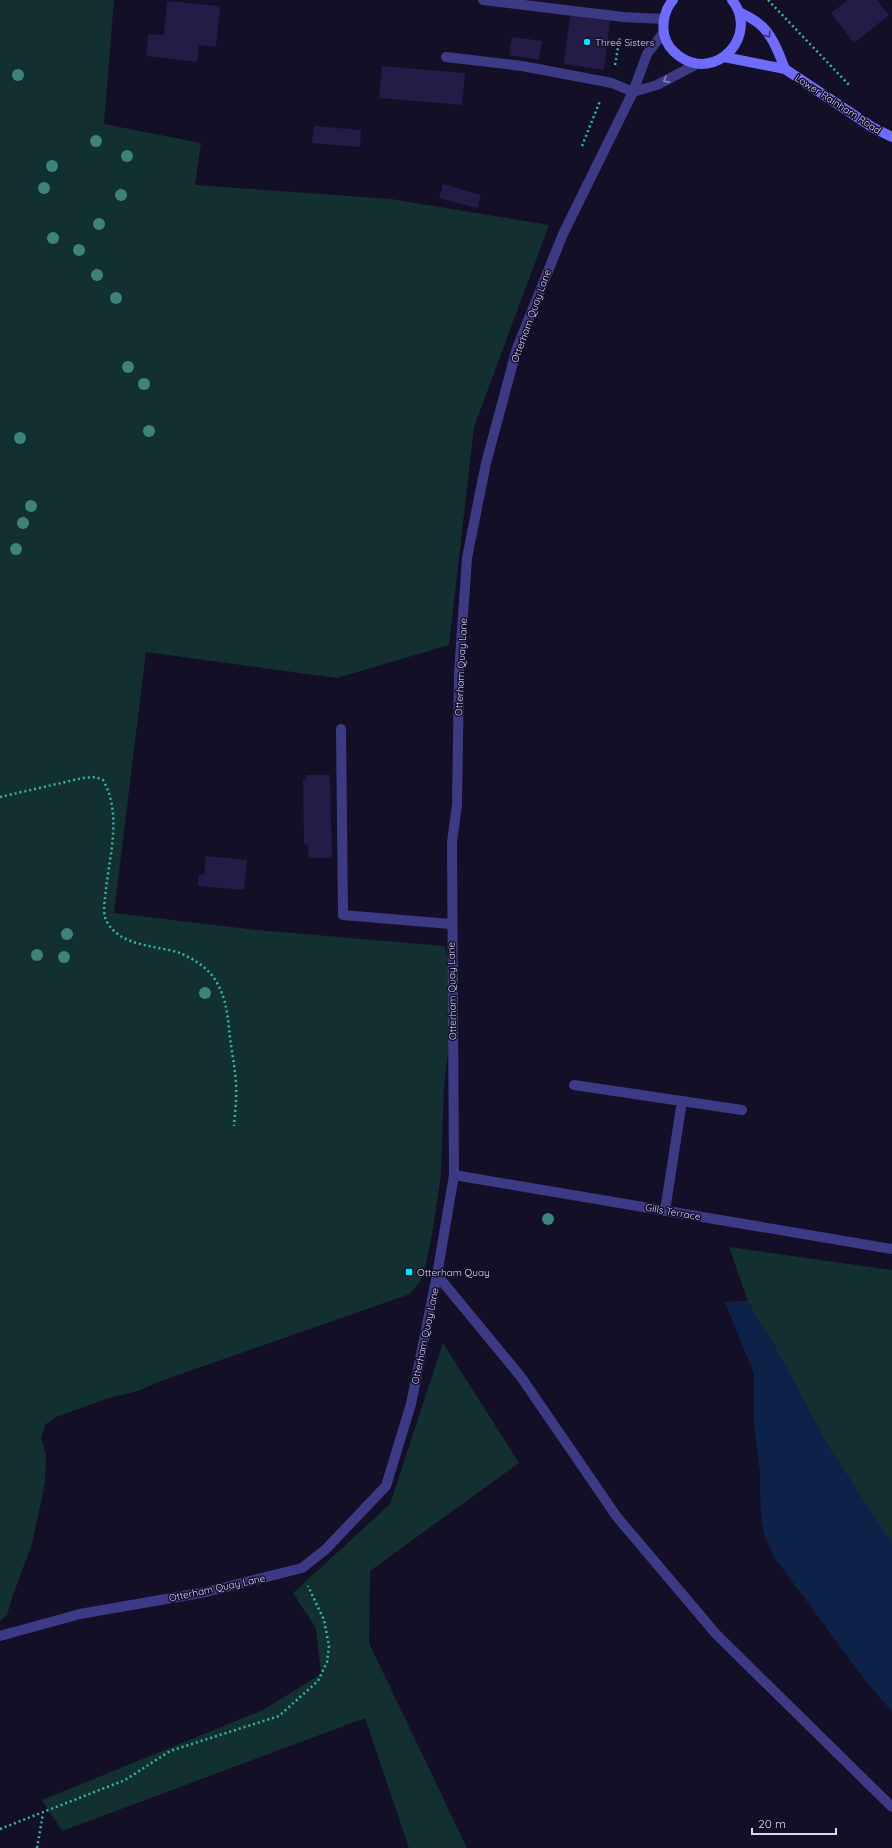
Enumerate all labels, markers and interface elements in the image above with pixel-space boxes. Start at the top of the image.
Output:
one-way arrow [763,31,771,38]
place label: Three Sisters [595,36,655,49]
marker: Three Sisters [582,37,592,47]
street label: Lower Rainham Road [792,71,884,137]
one-way arrow [663,75,670,82]
street label: Otterham Quay Lane [508,267,554,364]
street label: Otterham Quay Lane [452,617,470,716]
street label: Otterham Quay Lane [445,941,459,1040]
street label: Gills Terrace [644,1201,702,1223]
place label: Otterham Quay [417,1266,490,1279]
marker: Otterham Quay [404,1267,414,1277]
street label: Otterham Quay Lane [408,1286,442,1385]
street label: Otterham Quay Lane [168,1571,267,1605]
scale bar [752,1810,836,1836]
text: 20 m [758,1816,786,1831]

